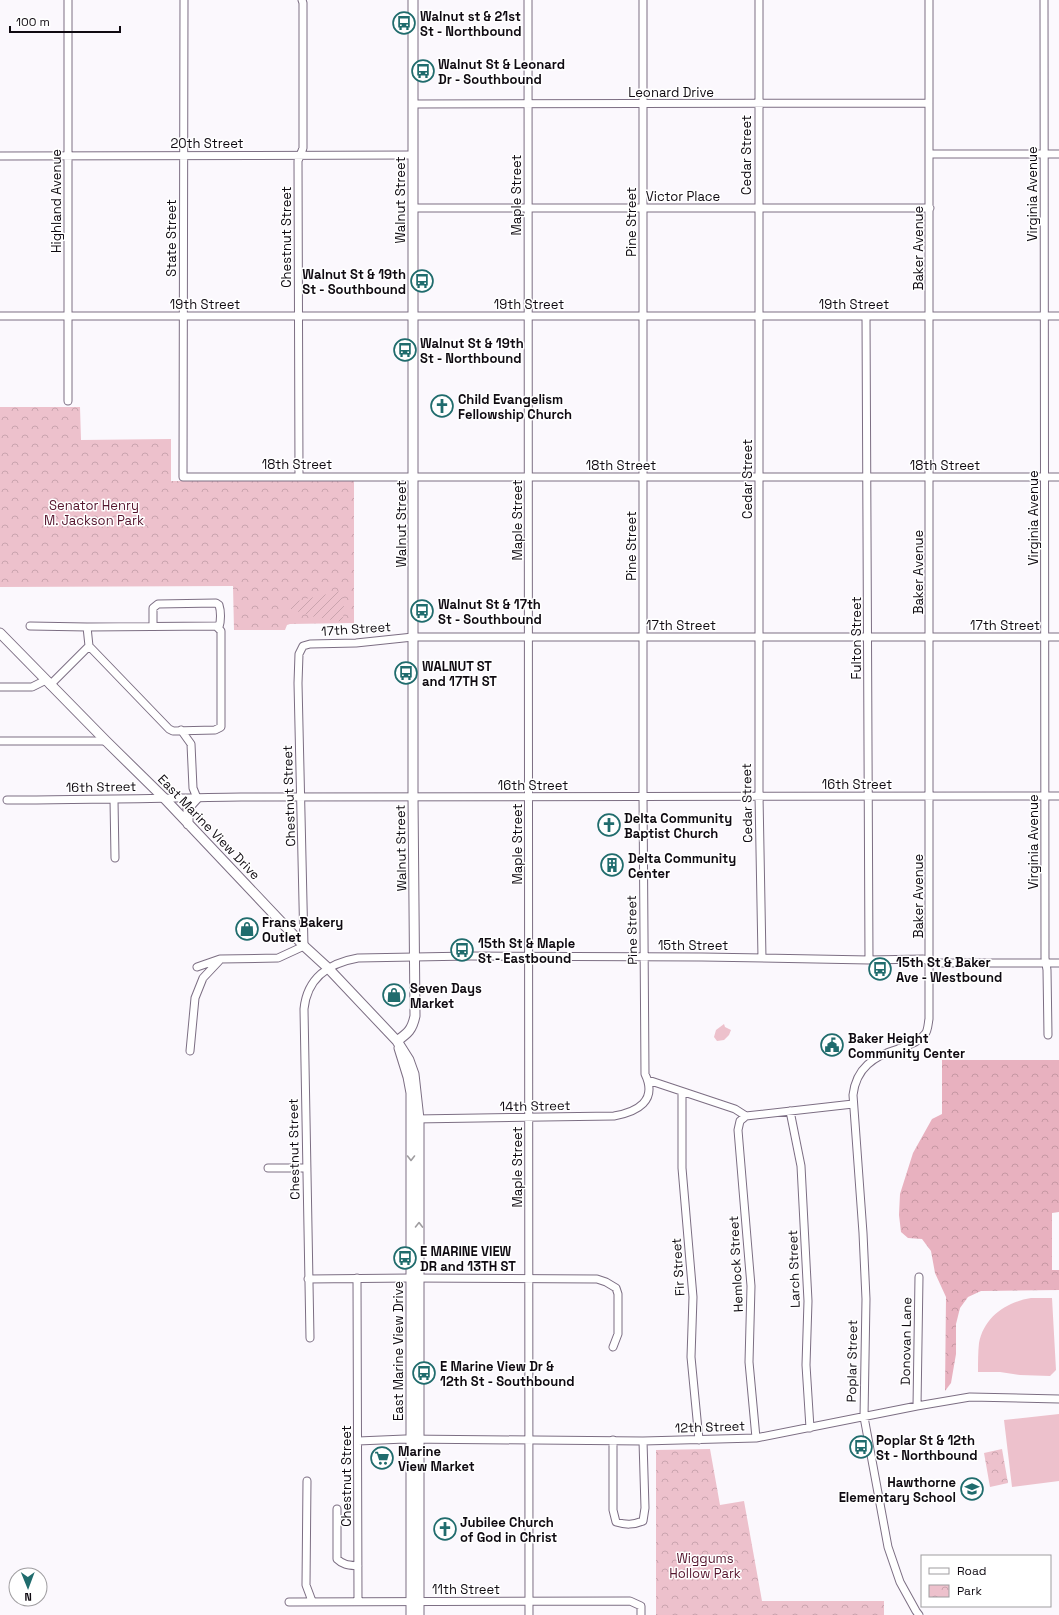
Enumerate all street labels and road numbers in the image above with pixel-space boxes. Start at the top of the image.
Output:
street label: Leonard Drive [628,84,714,101]
street label: Cedar Street [738,115,755,195]
street label: 20th Street [170,135,244,152]
street label: Virginia Avenue [1024,146,1041,242]
street label: Highland Avenue [48,149,65,253]
street label: Maple Street [508,154,525,236]
street label: Walnut Street [392,157,409,243]
street label: Chestnut Street [278,186,295,288]
street label: Pine Street [623,187,640,257]
street label: Victor Place [646,188,720,205]
street label: State Street [163,199,180,277]
street label: Baker Avenue [910,206,927,290]
street label: 19th Street [170,296,240,313]
street label: 19th Street [494,296,564,313]
street label: 19th Street [819,296,889,313]
street label: Cedar Street [739,439,756,519]
street label: 18th Street [262,456,332,473]
street label: 18th Street [586,457,656,474]
street label: 18th Street [910,457,980,474]
street label: Virginia Avenue [1025,470,1042,566]
street label: Maple Street [509,479,526,561]
street label: Walnut Street [393,481,410,567]
street label: Pine Street [623,511,640,581]
street label: Baker Avenue [910,530,927,614]
street label: Fulton Street [848,596,865,679]
street label: 17th Street [646,617,716,634]
street label: 17th Street [970,617,1040,634]
street label: 17th Street [321,618,391,640]
street label: Chestnut Street [279,745,299,847]
street label: Cedar Street [738,763,756,843]
street label: East Marine View Drive [154,771,264,883]
street label: 16th Street [822,776,892,793]
street label: 16th Street [498,777,568,794]
street label: 16th Street [66,778,136,796]
street label: Virginia Avenue [1025,794,1042,890]
street label: Maple Street [509,803,526,885]
street label: Walnut Street [392,804,410,892]
street label: Baker Avenue [910,854,927,938]
street label: Pine Street [623,895,641,965]
street label: 15th Street [658,937,728,954]
street label: 14th Street [500,1097,570,1115]
street label: Chestnut Street [285,1098,303,1200]
street label: Maple Street [509,1126,526,1208]
street label: Hemlock Street [725,1215,747,1313]
street label: Larch Street [784,1230,804,1308]
street label: Fir Street [667,1237,689,1297]
street label: East Marine View Drive [390,1281,407,1421]
street label: Donovan Lane [897,1297,915,1385]
street label: Poplar Street [843,1320,861,1402]
street label: 12th Street [675,1417,745,1437]
street label: Chestnut Street [338,1425,355,1527]
street label: 11th Street [432,1581,500,1598]

